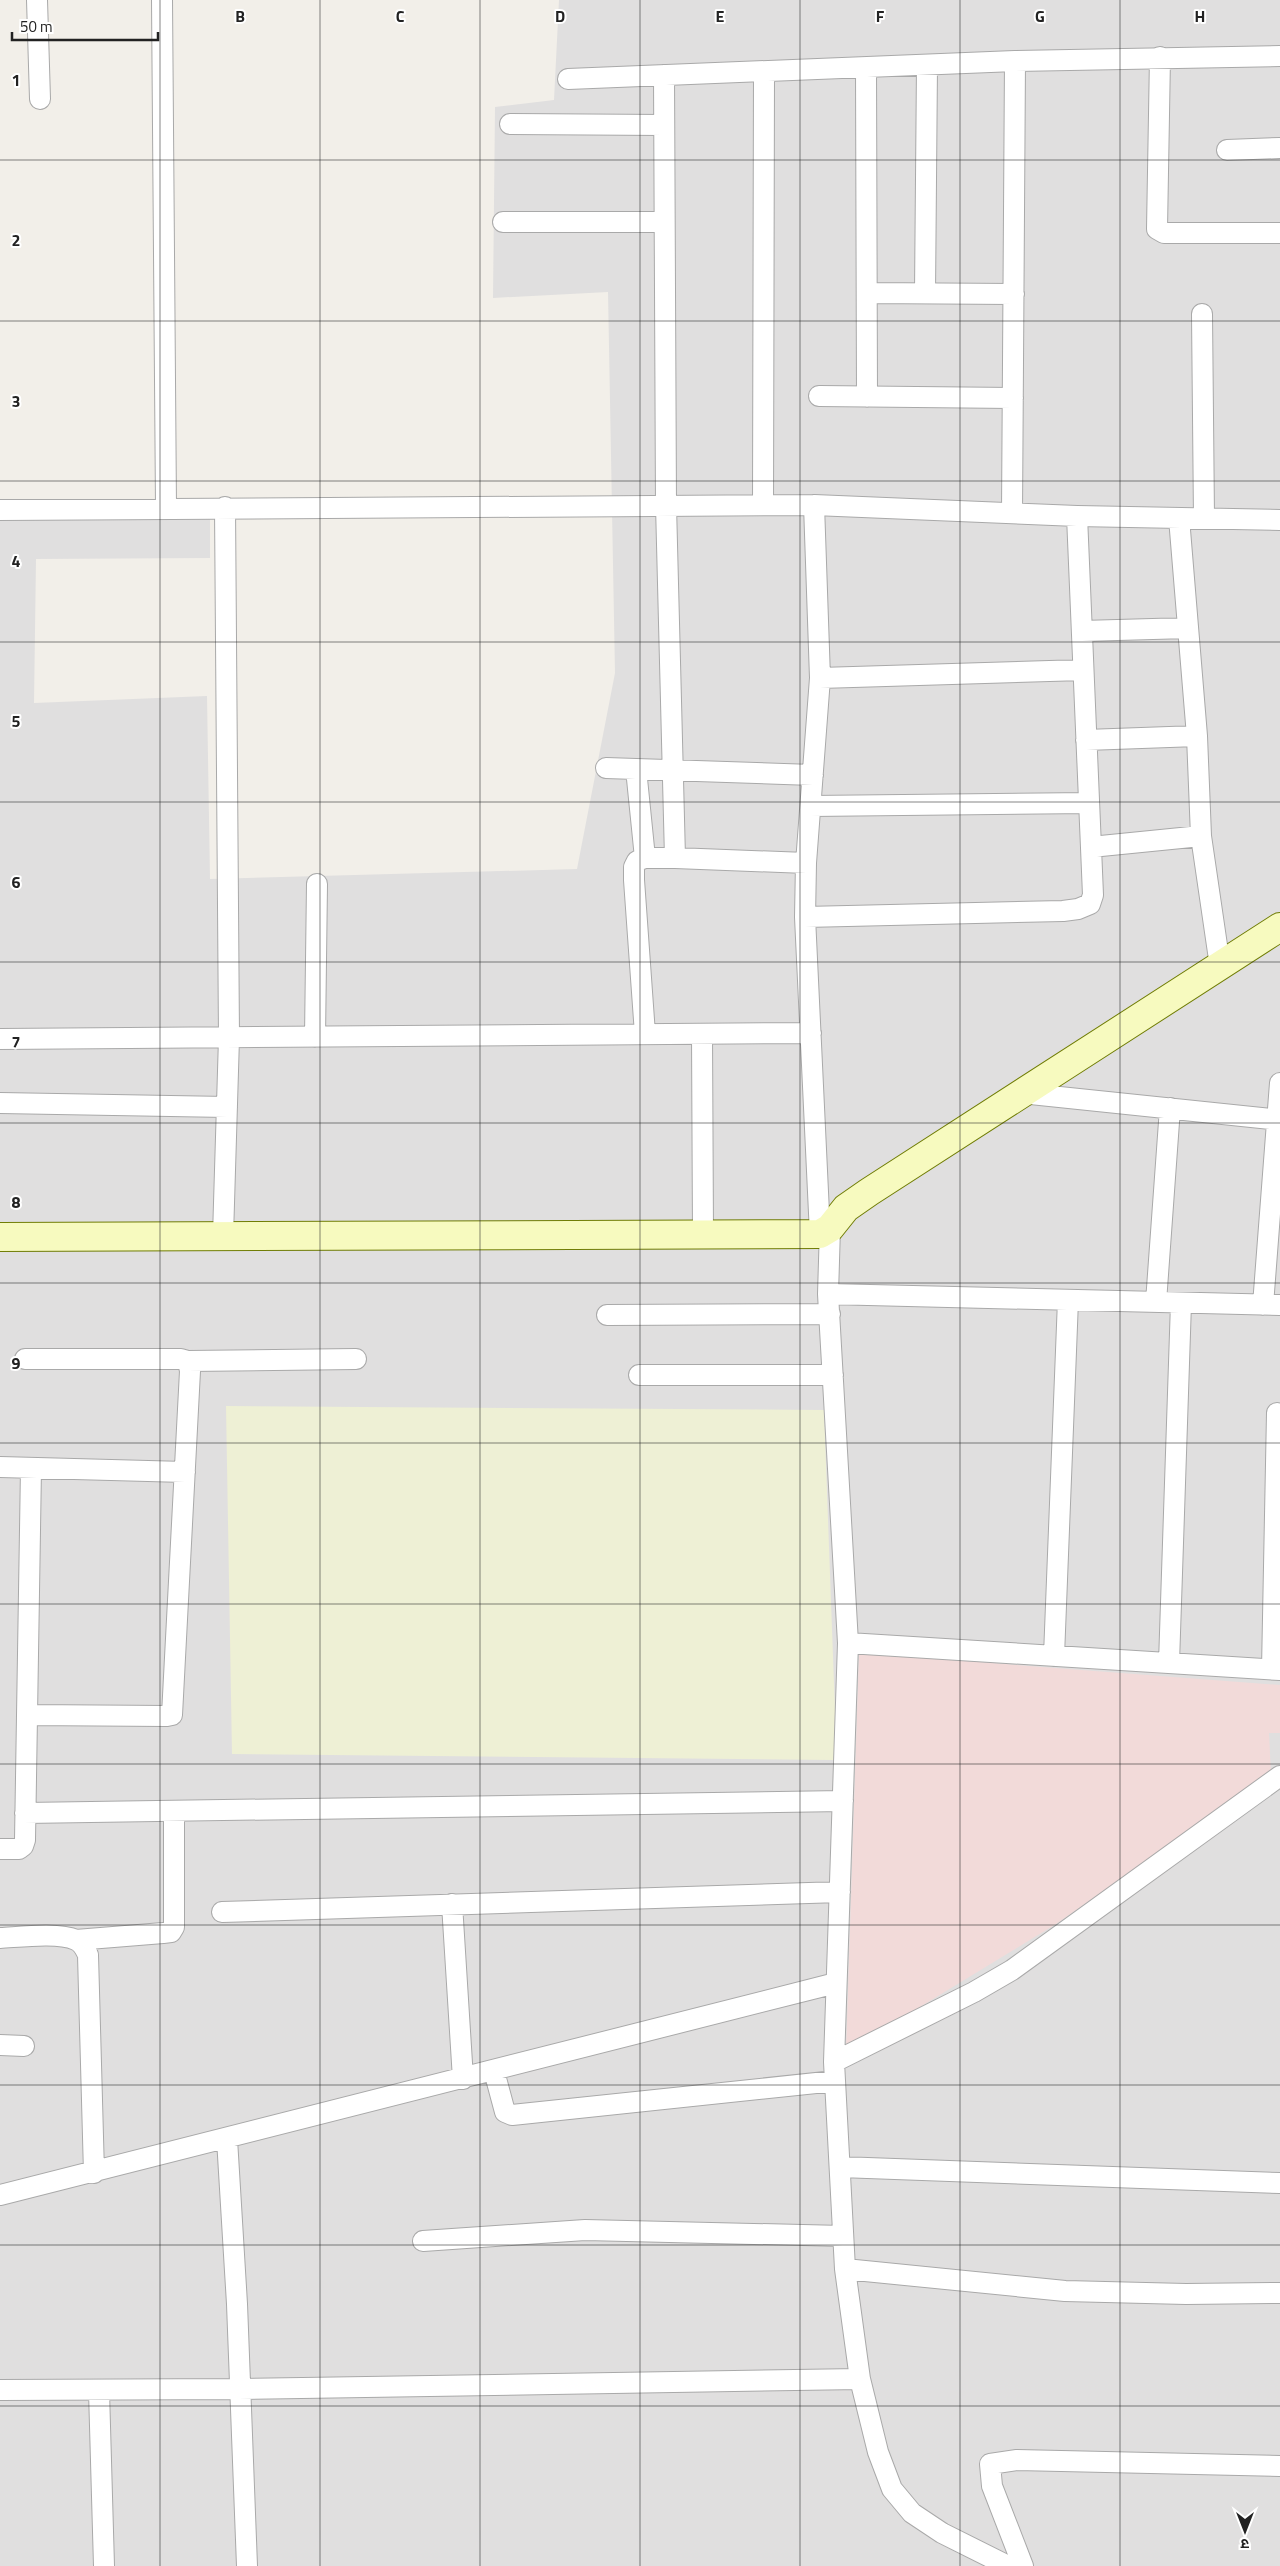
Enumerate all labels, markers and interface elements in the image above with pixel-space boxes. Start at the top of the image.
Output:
text: B [235,4,245,28]
text: C [396,4,405,28]
text: D [555,4,565,28]
text: E [716,4,725,28]
text: F [876,4,885,28]
text: G [1035,4,1045,28]
text: H [1195,4,1205,28]
scale bar [12,10,159,42]
text: 50 m [20,15,53,38]
text: 1 [12,68,20,92]
text: 2 [12,228,20,252]
text: 3 [12,389,20,413]
text: 4 [12,549,21,573]
text: 5 [12,709,21,733]
text: 6 [12,870,21,894]
text: 7 [12,1030,20,1054]
text: 8 [12,1190,21,1214]
text: 9 [12,1351,21,1375]
north arrow [1220,2506,1270,2556]
text: उ [1240,2534,1249,2555]

